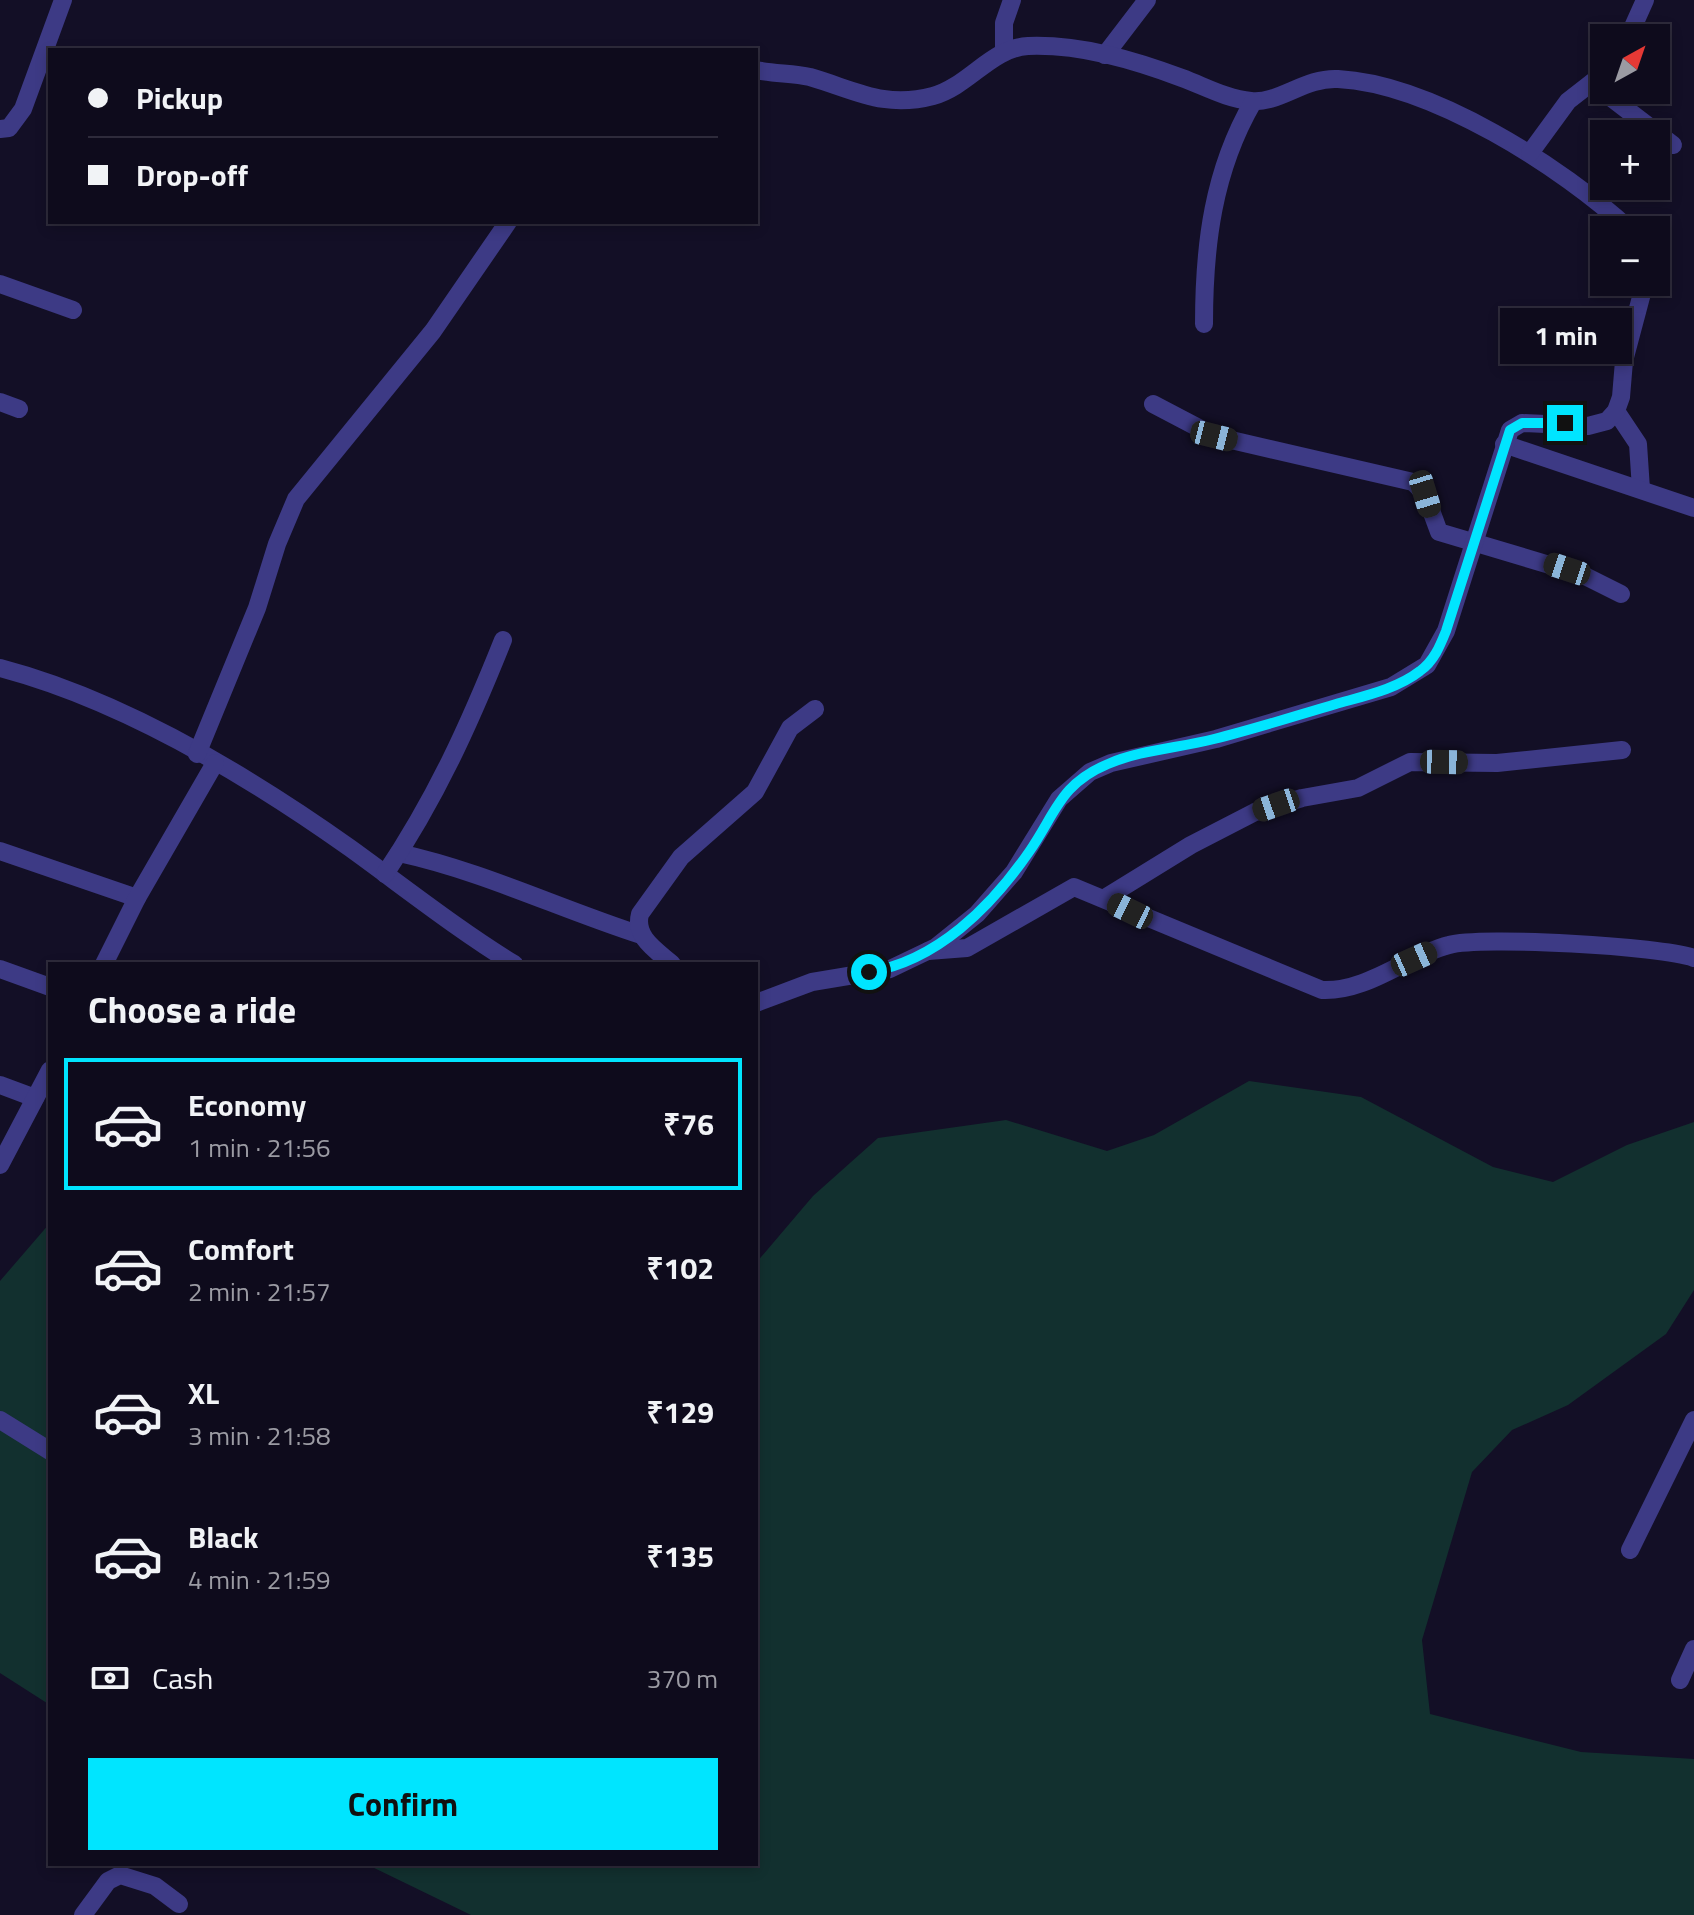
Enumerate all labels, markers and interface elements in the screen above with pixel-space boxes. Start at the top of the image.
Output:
north arrow [1590,24,1670,104]
map controls [1590,24,1670,296]
text: Pickup [136,75,223,121]
button: + [1590,120,1670,200]
text: Drop-off [136,152,248,198]
button: − [1590,216,1670,296]
callout: 1 min [1499,307,1631,363]
text: 1 min [1534,316,1598,355]
route end [1547,405,1583,441]
car [1188,419,1240,453]
car [1407,468,1443,520]
car [1540,550,1594,588]
car [1420,750,1468,774]
car [1249,786,1303,824]
car [1103,890,1157,932]
car [1387,938,1441,980]
route start [851,954,887,990]
text: Choose a ride [88,982,296,1037]
text: Economy [188,1082,306,1128]
icon: car [92,1088,164,1160]
text: ₹76 [663,1101,714,1147]
text: 1 min · 21:56 [188,1128,331,1167]
text: Comfort [188,1226,294,1272]
icon: car [92,1232,164,1304]
text: ₹102 [646,1245,714,1291]
text: 2 min · 21:57 [188,1272,331,1311]
text: XL [188,1370,219,1416]
icon: car [92,1376,164,1448]
text: ₹129 [646,1389,714,1435]
text: 3 min · 21:58 [188,1416,331,1455]
text: Black [188,1514,259,1560]
icon: car [92,1520,164,1592]
text: ₹135 [646,1533,714,1579]
text: 4 min · 21:59 [188,1560,331,1599]
text: Cash [152,1655,213,1701]
icon: cash [88,1656,132,1700]
text: 370 m [647,1659,718,1698]
button: Confirm [88,1758,718,1850]

